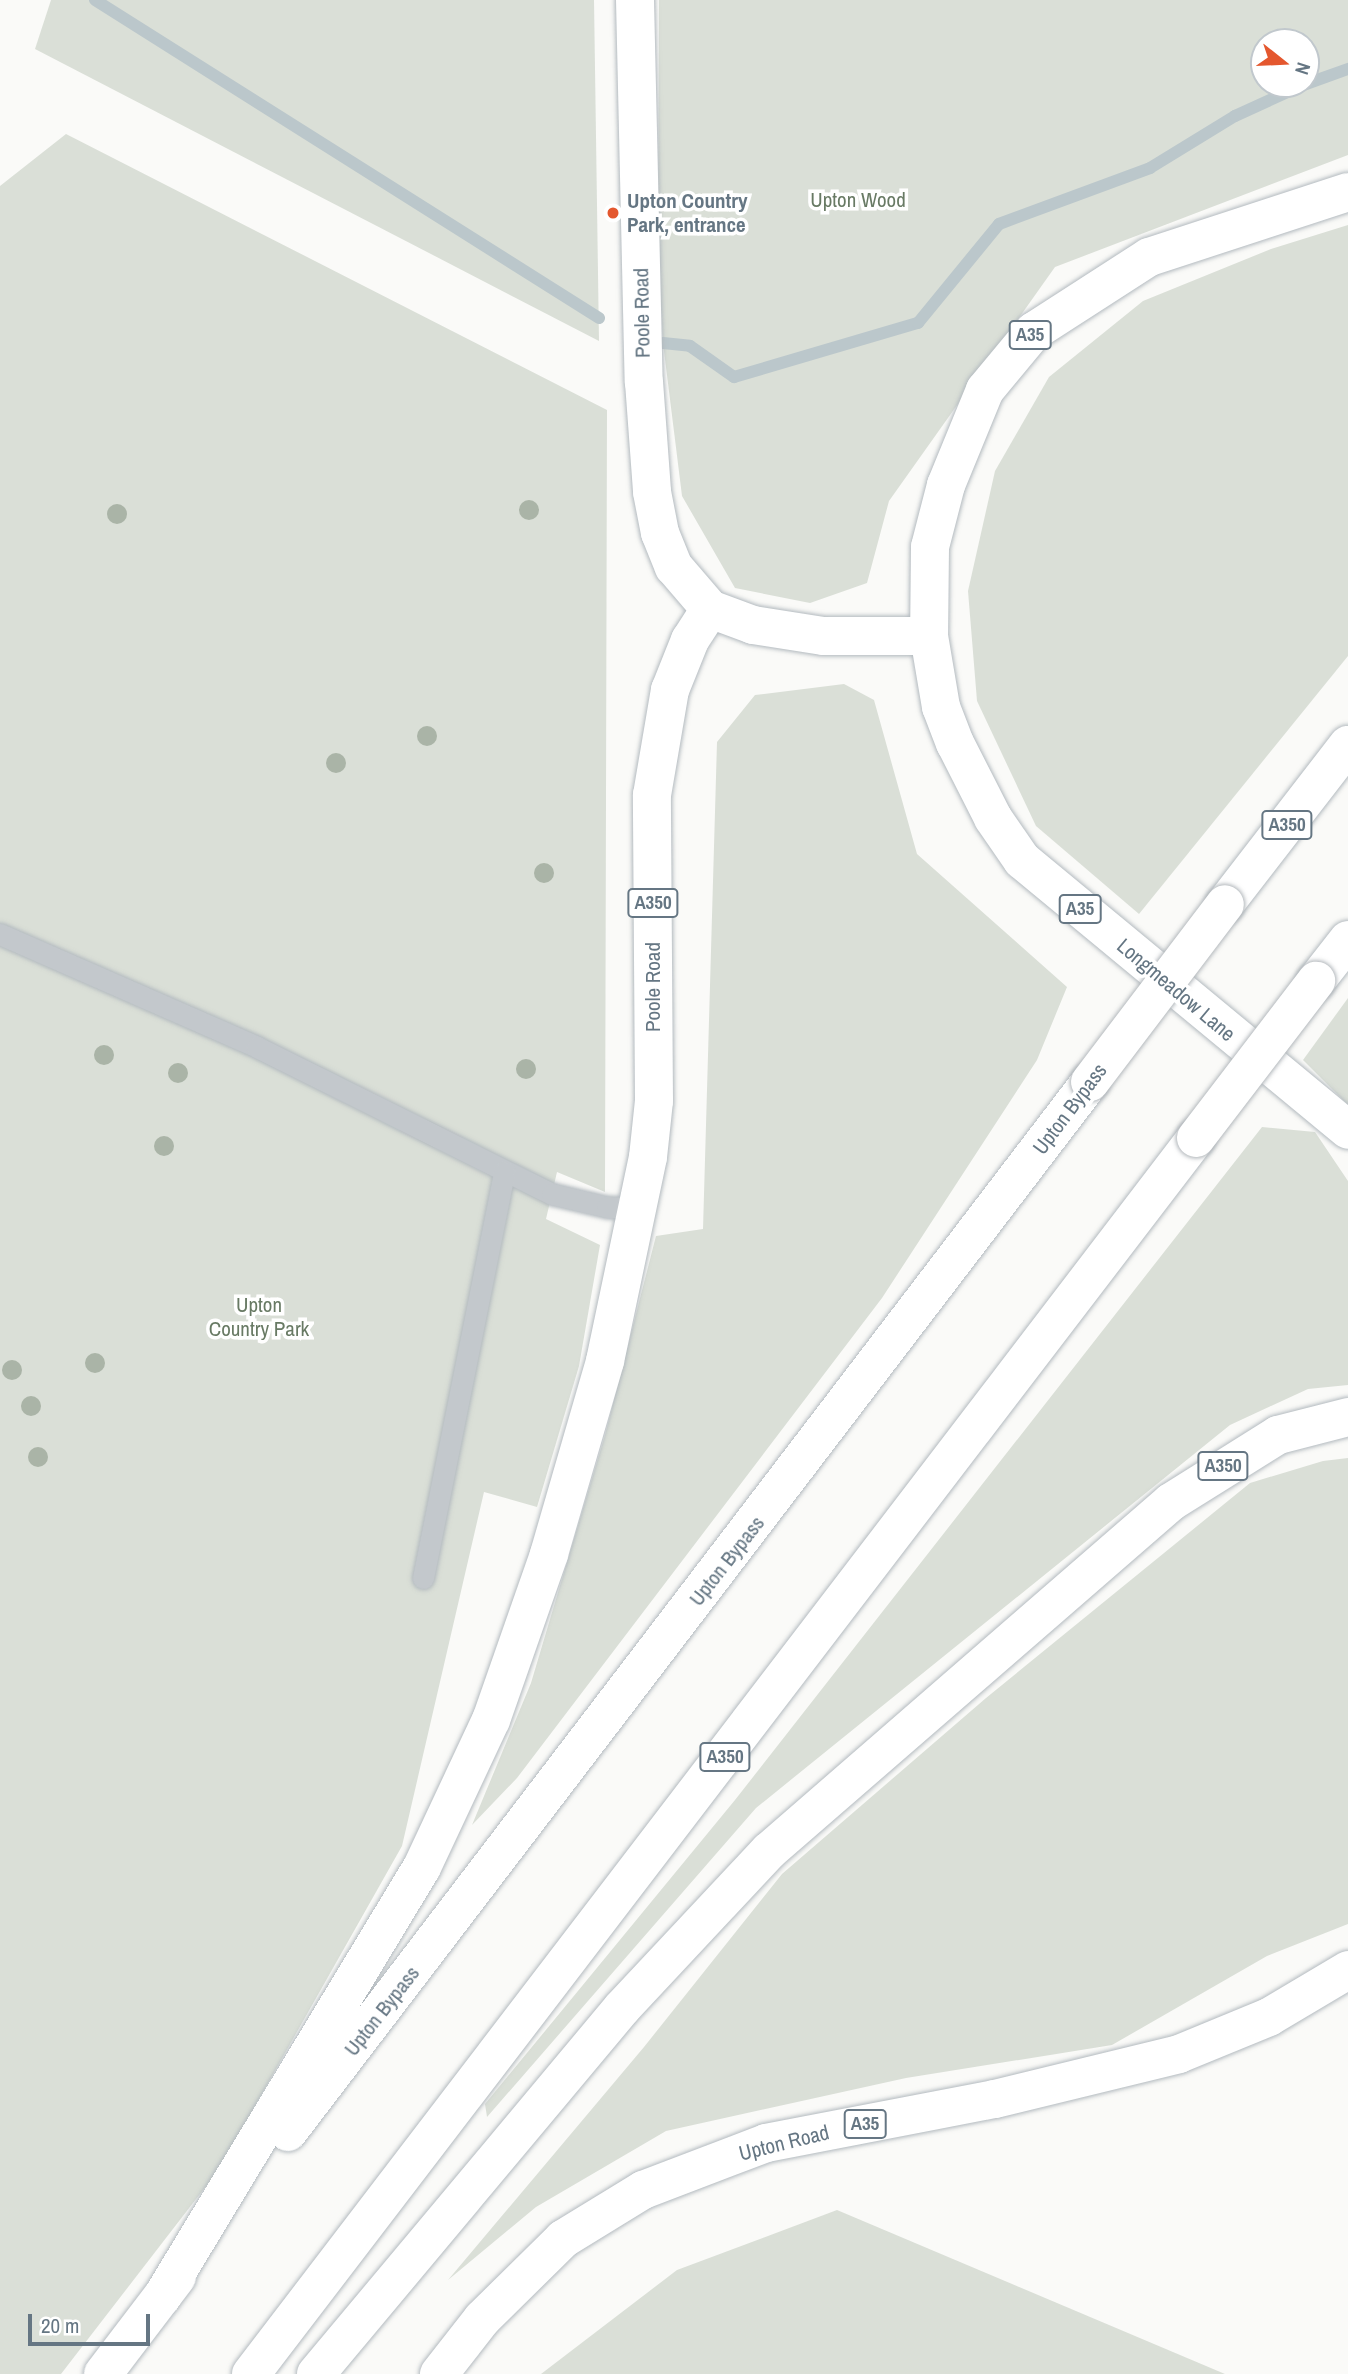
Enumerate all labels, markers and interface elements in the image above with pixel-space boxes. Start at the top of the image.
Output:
north arrow [1250,28,1320,98]
text: N [1289,60,1317,78]
park label: Upton Wood [810,187,906,213]
place label: Upton Country Park, entrance [627,188,748,238]
marker: Upton Country Park, entrance [605,205,621,221]
street label: Poole Road [629,268,655,358]
road number: A35 [1007,320,1053,350]
road number: A350 [1261,810,1313,840]
road number: A350 [627,888,679,918]
road number: A35 [1057,894,1103,925]
street label: Longmeadow Lane [1112,933,1240,1047]
street label: Poole Road [640,942,666,1032]
street label: Upton Bypass [1028,1059,1112,1159]
park label: Upton Country Park [209,1292,309,1342]
road number: A350 [1197,1450,1249,1482]
street label: Upton Bypass [684,1511,770,1611]
road number: A350 [699,1742,751,1772]
street label: Upton Bypass [339,1961,425,2061]
road number: A35 [842,2108,888,2140]
street label: Upton Road [736,2120,832,2166]
scale bar [32,2300,154,2344]
text: 20 m [41,2311,79,2340]

